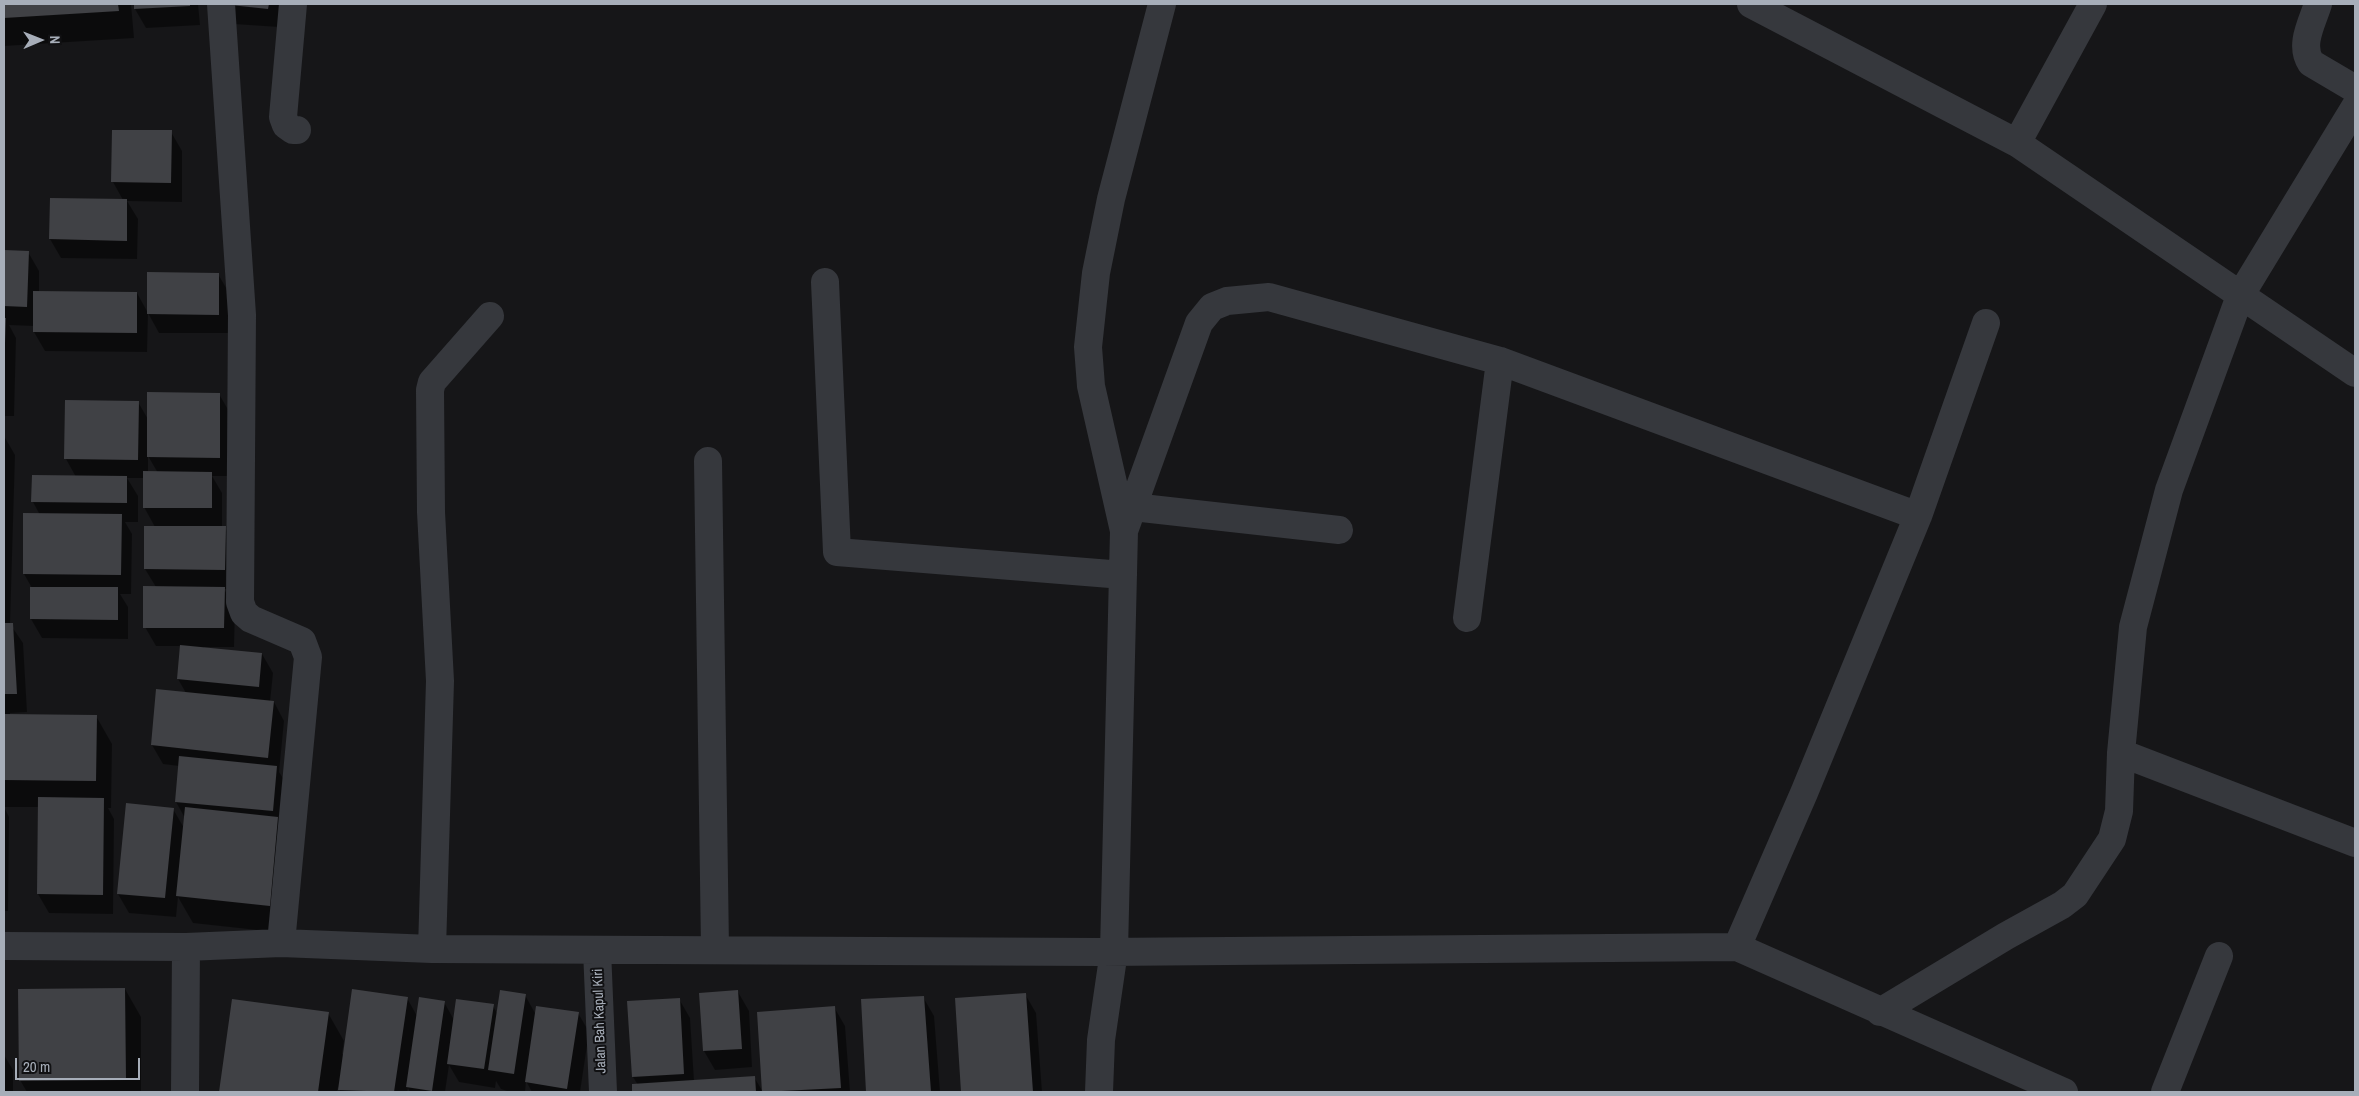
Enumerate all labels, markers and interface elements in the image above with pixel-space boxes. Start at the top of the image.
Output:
north arrow [15,15,65,65]
text: N [46,35,64,44]
street label: Jalan Bah Kapul Kiri [590,968,610,1074]
scale bar [18,1048,142,1080]
text: 20 m [23,1056,50,1077]

